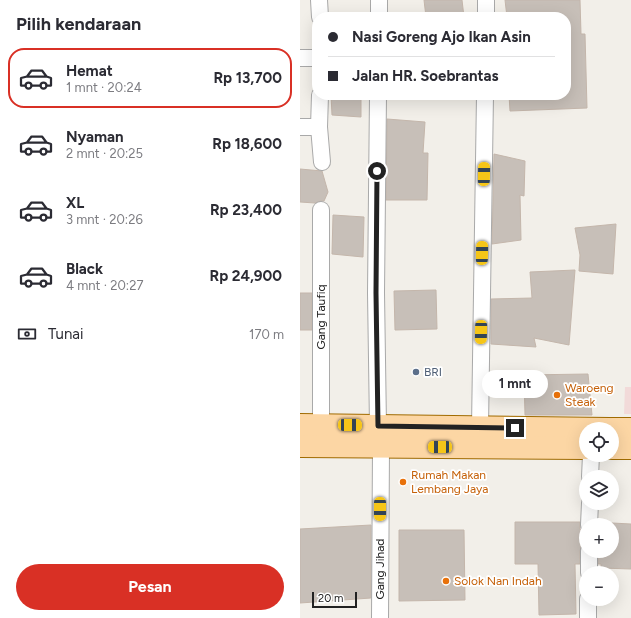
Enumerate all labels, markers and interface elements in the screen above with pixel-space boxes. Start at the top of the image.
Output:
text: Pilih kendaraan [16,13,141,35]
text: Nasi Goreng Ajo Ikan Asin [352,28,531,46]
icon: car [18,60,54,96]
text: Hemat [66,62,113,80]
text: Jalan HR. Soebrantas [352,67,498,85]
text: Rp 13,700 [213,69,282,87]
text: 1 mnt · 20:24 [66,80,142,95]
icon: car [18,126,54,162]
text: Nyaman [66,128,124,146]
text: Rp 18,600 [212,135,282,153]
text: 2 mnt · 20:25 [66,146,143,161]
route start [368,162,386,180]
car [478,162,490,186]
icon: car [18,192,54,228]
text: XL [66,194,84,212]
text: Rp 23,400 [210,201,282,219]
text: 3 mnt · 20:26 [66,212,143,227]
car [476,241,488,265]
icon: car [18,258,54,294]
text: Black [66,260,103,278]
text: Rp 24,900 [210,267,282,285]
text: 4 mnt · 20:27 [66,278,143,293]
street label: Gang Taufiq [314,285,328,349]
car [475,320,487,344]
icon: cash [16,323,38,345]
text: Tunai [48,325,83,343]
text: 170 m [249,327,284,342]
place label: BRI [424,365,442,379]
marker: BRI [411,367,421,377]
callout: 1 mnt [482,370,548,398]
text: 1 mnt [499,376,531,391]
place label: Waroeng Steak [565,381,613,409]
marker: Waroeng Steak [552,390,562,400]
car [338,419,362,431]
route end [506,419,524,437]
map controls [579,422,619,606]
button: locate [579,422,619,462]
car [428,441,452,453]
place label: Rumah Makan Lembang Jaya [411,468,488,496]
button: layers [579,470,619,510]
marker: Rumah Makan Lembang Jaya [398,477,408,487]
car [374,497,386,521]
button: + [579,518,619,558]
street label: Gang Jihad [373,539,387,599]
button: Pesan [16,564,284,610]
button: − [579,566,619,606]
place label: Solok Nan Indah [454,574,542,588]
marker: Solok Nan Indah [441,576,451,586]
scale bar [312,590,357,609]
text: 20 m [318,592,343,605]

